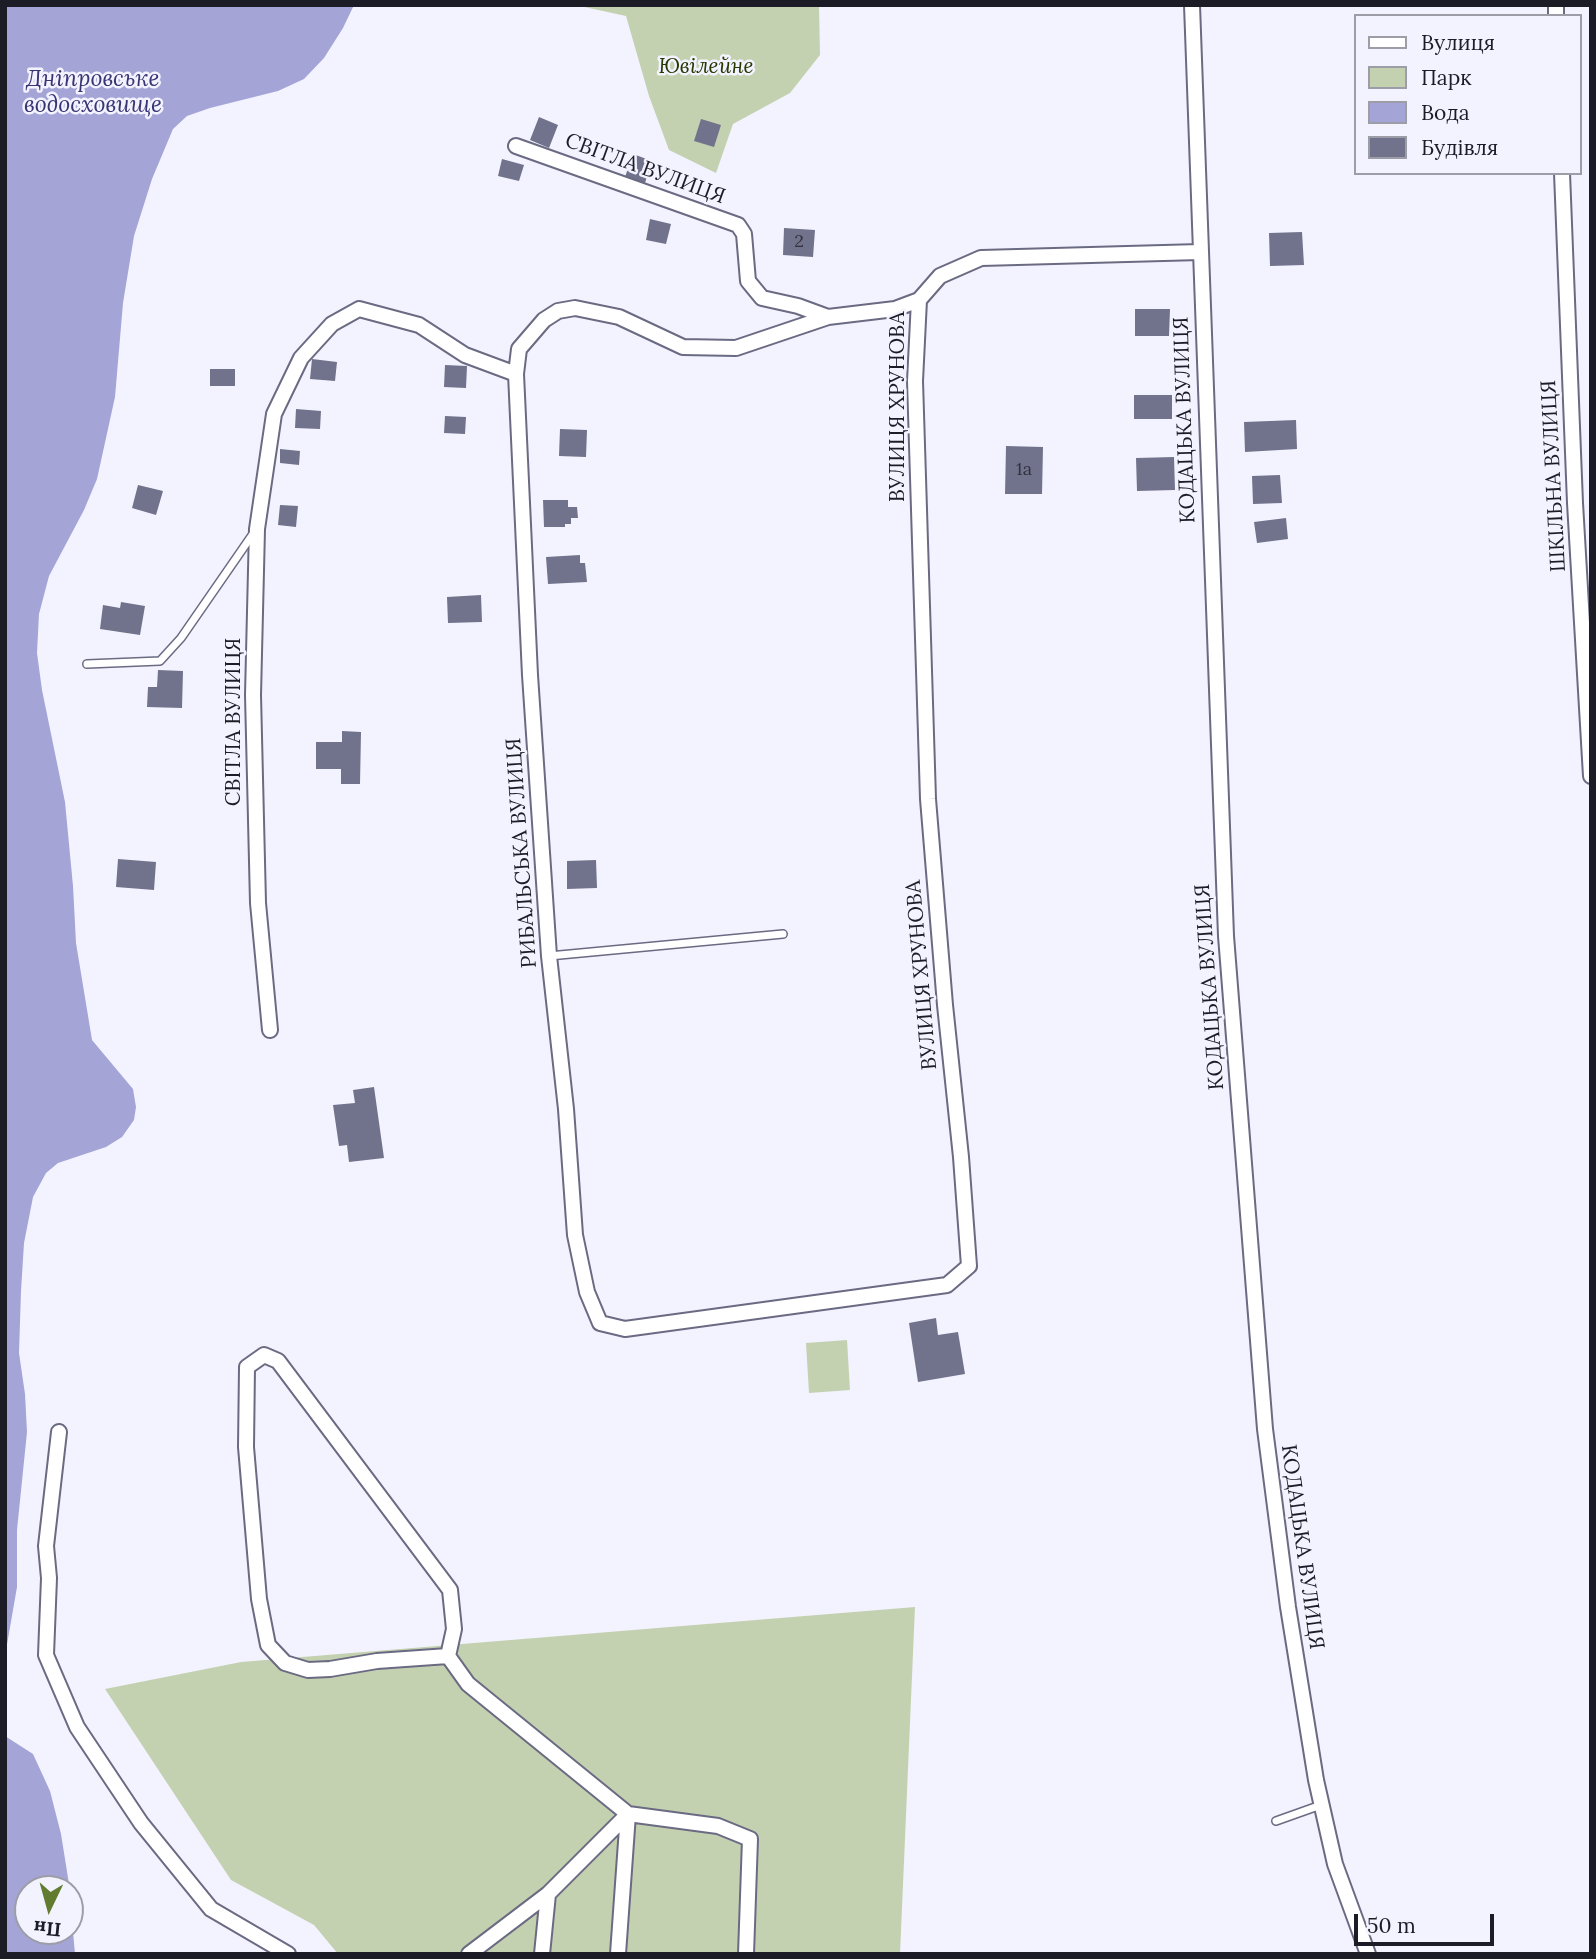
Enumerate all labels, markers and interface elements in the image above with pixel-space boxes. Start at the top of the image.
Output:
legend [1354,14,1582,175]
text: Вулиця [1421,29,1495,56]
park label: Ювілейне [658,54,754,80]
text: Парк [1421,64,1471,91]
water label: Дніпровське водосховище [24,65,162,119]
text: Вода [1421,99,1470,126]
street label: СВІТЛА ВУЛИЦЯ [561,128,729,210]
text: Будівля [1421,134,1498,161]
house number: 2 [794,231,804,253]
street label: ВУЛИЦЯ ХРУНОВА [885,312,911,502]
street label: КОДАЦЬКА ВУЛИЦЯ [1169,316,1201,524]
street label: ШКІЛЬНА ВУЛИЦЯ [1536,379,1572,573]
house number: 1а [1016,459,1032,481]
street label: СВІТЛА ВУЛИЦЯ [221,638,247,806]
street label: РИБАЛЬСЬКА ВУЛИЦЯ [501,737,543,969]
street label: ВУЛИЦЯ ХРУНОВА [901,879,943,1071]
street label: КОДАЦЬКА ВУЛИЦЯ [1190,883,1230,1091]
street label: КОДАЦЬКА ВУЛИЦЯ [1275,1443,1329,1651]
north arrow [14,1875,84,1945]
scale bar [1358,1899,1498,1943]
text: 50 m [1367,1912,1416,1939]
text: Пн [33,1916,62,1942]

